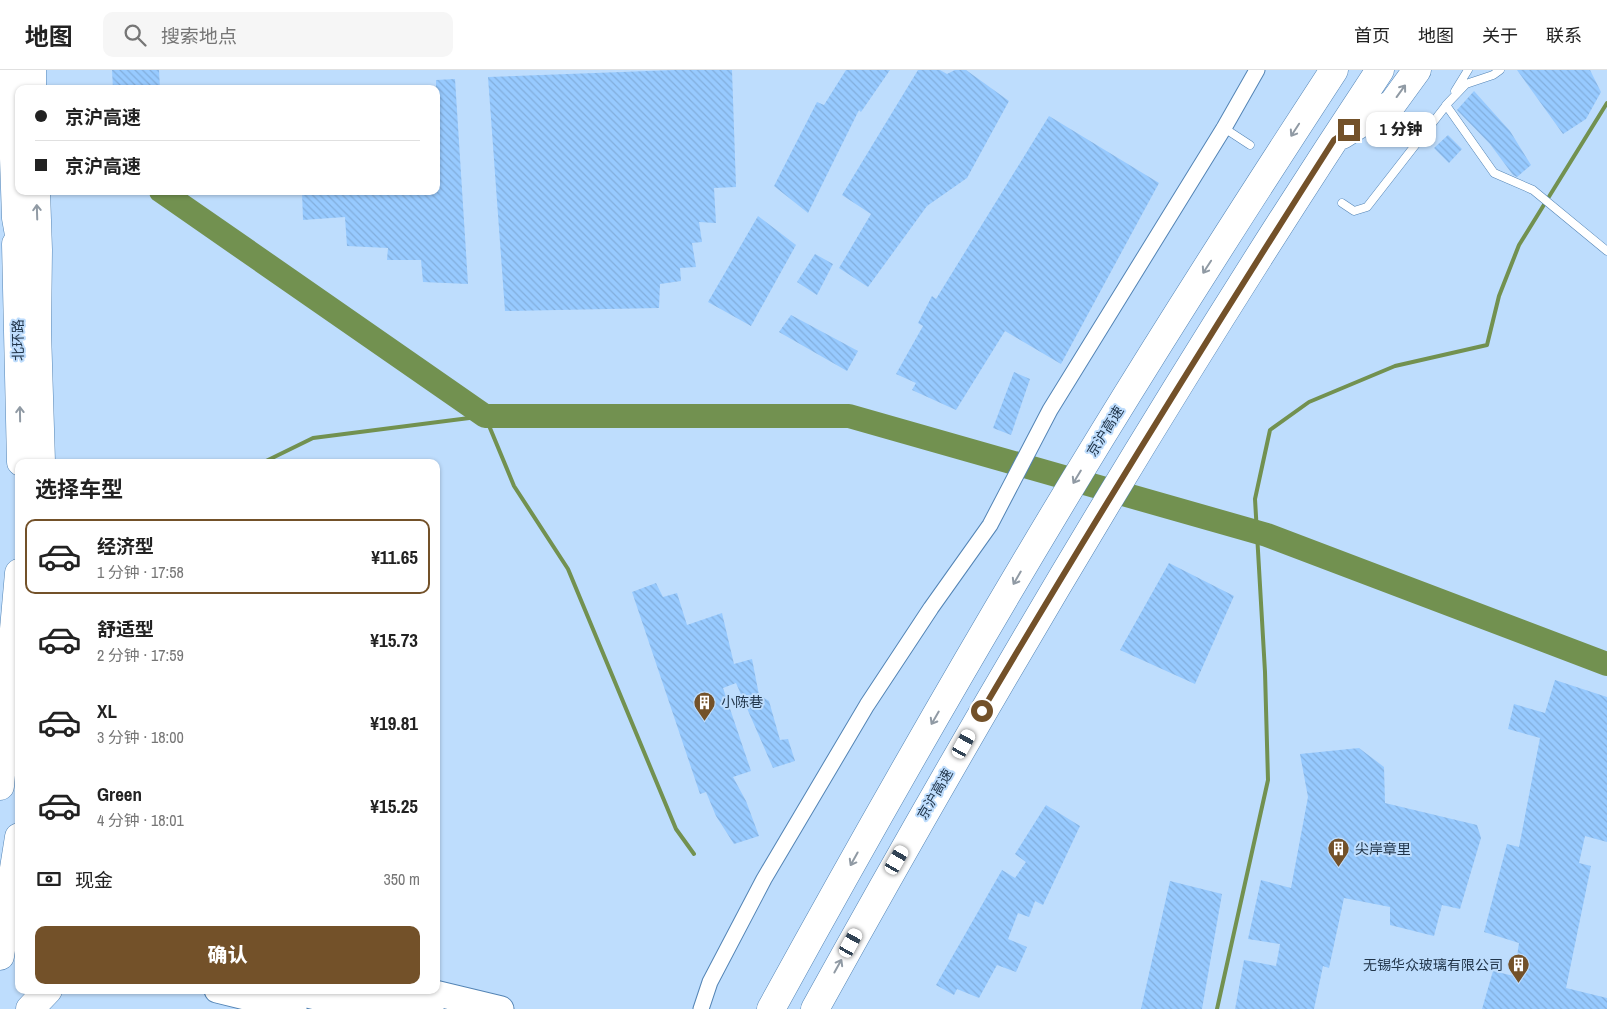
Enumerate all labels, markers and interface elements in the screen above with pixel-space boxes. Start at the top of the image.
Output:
search box [103,12,453,57]
text: 地图 [25,20,73,52]
icon: search [121,21,149,49]
text: 搜索地点 [161,23,237,49]
text: 首页 [1354,23,1390,48]
text: 地图 [1418,23,1454,48]
text: 关于 [1482,23,1518,48]
text: 联系 [1546,23,1582,48]
one-way arrow [1396,85,1407,98]
text: 京沪高速 [65,104,141,130]
callout: 1 分钟 [1366,112,1436,148]
text: 1 分钟 [1380,118,1422,140]
route end [1338,119,1360,141]
one-way arrow [1290,123,1300,137]
text: 京沪高速 [65,153,141,179]
one-way arrow [32,205,41,221]
one-way arrow [1202,260,1213,274]
street label: 北环路 [9,319,27,361]
street label: 京沪高速 [1083,402,1127,460]
one-way arrow [15,406,25,422]
one-way arrow [1072,469,1082,483]
text: 选择车型 [35,474,123,504]
text: 经济型 [97,533,154,559]
icon: car [37,534,82,579]
text: ¥11.65 [371,544,418,570]
text: 1 分钟 · 17:58 [97,561,184,583]
one-way arrow [1011,570,1021,584]
text: 舒适型 [97,616,154,642]
icon: car [37,617,82,662]
text: ¥15.73 [370,627,418,653]
text: 2 分钟 · 17:59 [97,644,184,666]
building icon: 小陈巷 [693,690,717,721]
place label: 小陈巷 [721,693,763,711]
text: XL [97,698,117,724]
icon: car [37,700,82,745]
route start [971,700,993,722]
text: ¥19.81 [370,710,418,736]
one-way arrow [929,711,939,725]
text: 3 分钟 · 18:00 [97,726,184,748]
car [950,727,977,761]
street label: 京沪高速 [913,765,957,823]
text: Green [97,781,142,807]
icon: car [37,783,82,828]
text: ¥15.25 [370,793,418,819]
text: 4 分钟 · 18:01 [97,809,184,831]
building icon: 尖岸章里 [1327,837,1351,868]
place label: 尖岸章里 [1355,840,1411,858]
car [883,843,910,877]
one-way arrow [849,852,859,867]
icon: cash [35,865,63,893]
text: 现金 [75,867,113,893]
text: 350 m [384,868,420,890]
button: 确认 [35,926,420,984]
car [837,926,864,960]
building icon: 无锡华众玻璃有限公司 [1507,953,1531,984]
place label: 无锡华众玻璃有限公司 [1363,956,1503,974]
one-way arrow [834,960,844,974]

